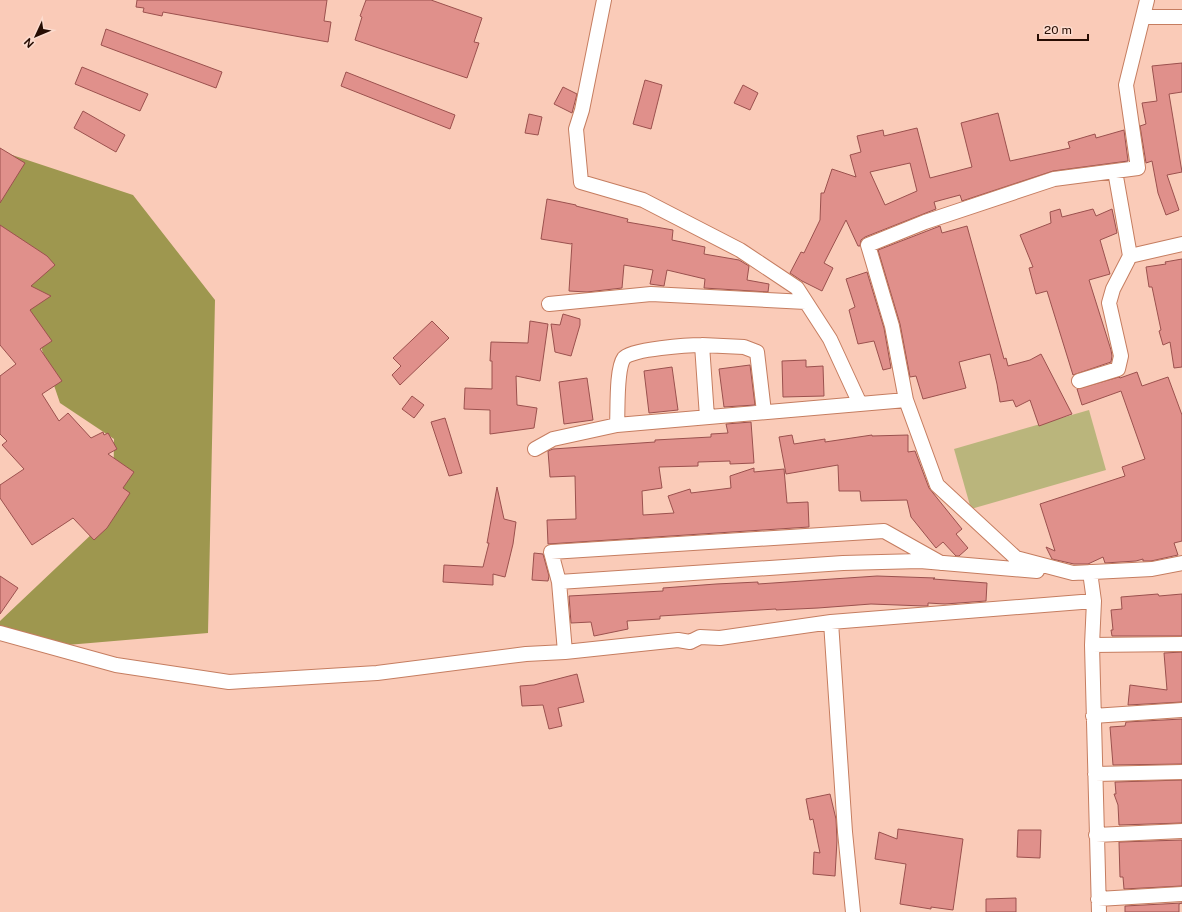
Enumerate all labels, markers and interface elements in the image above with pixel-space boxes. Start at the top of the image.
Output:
north arrow [16,16,56,56]
scale bar [1038,16,1088,42]
text: 20 m [1044,23,1072,37]
text: N [22,36,36,50]

